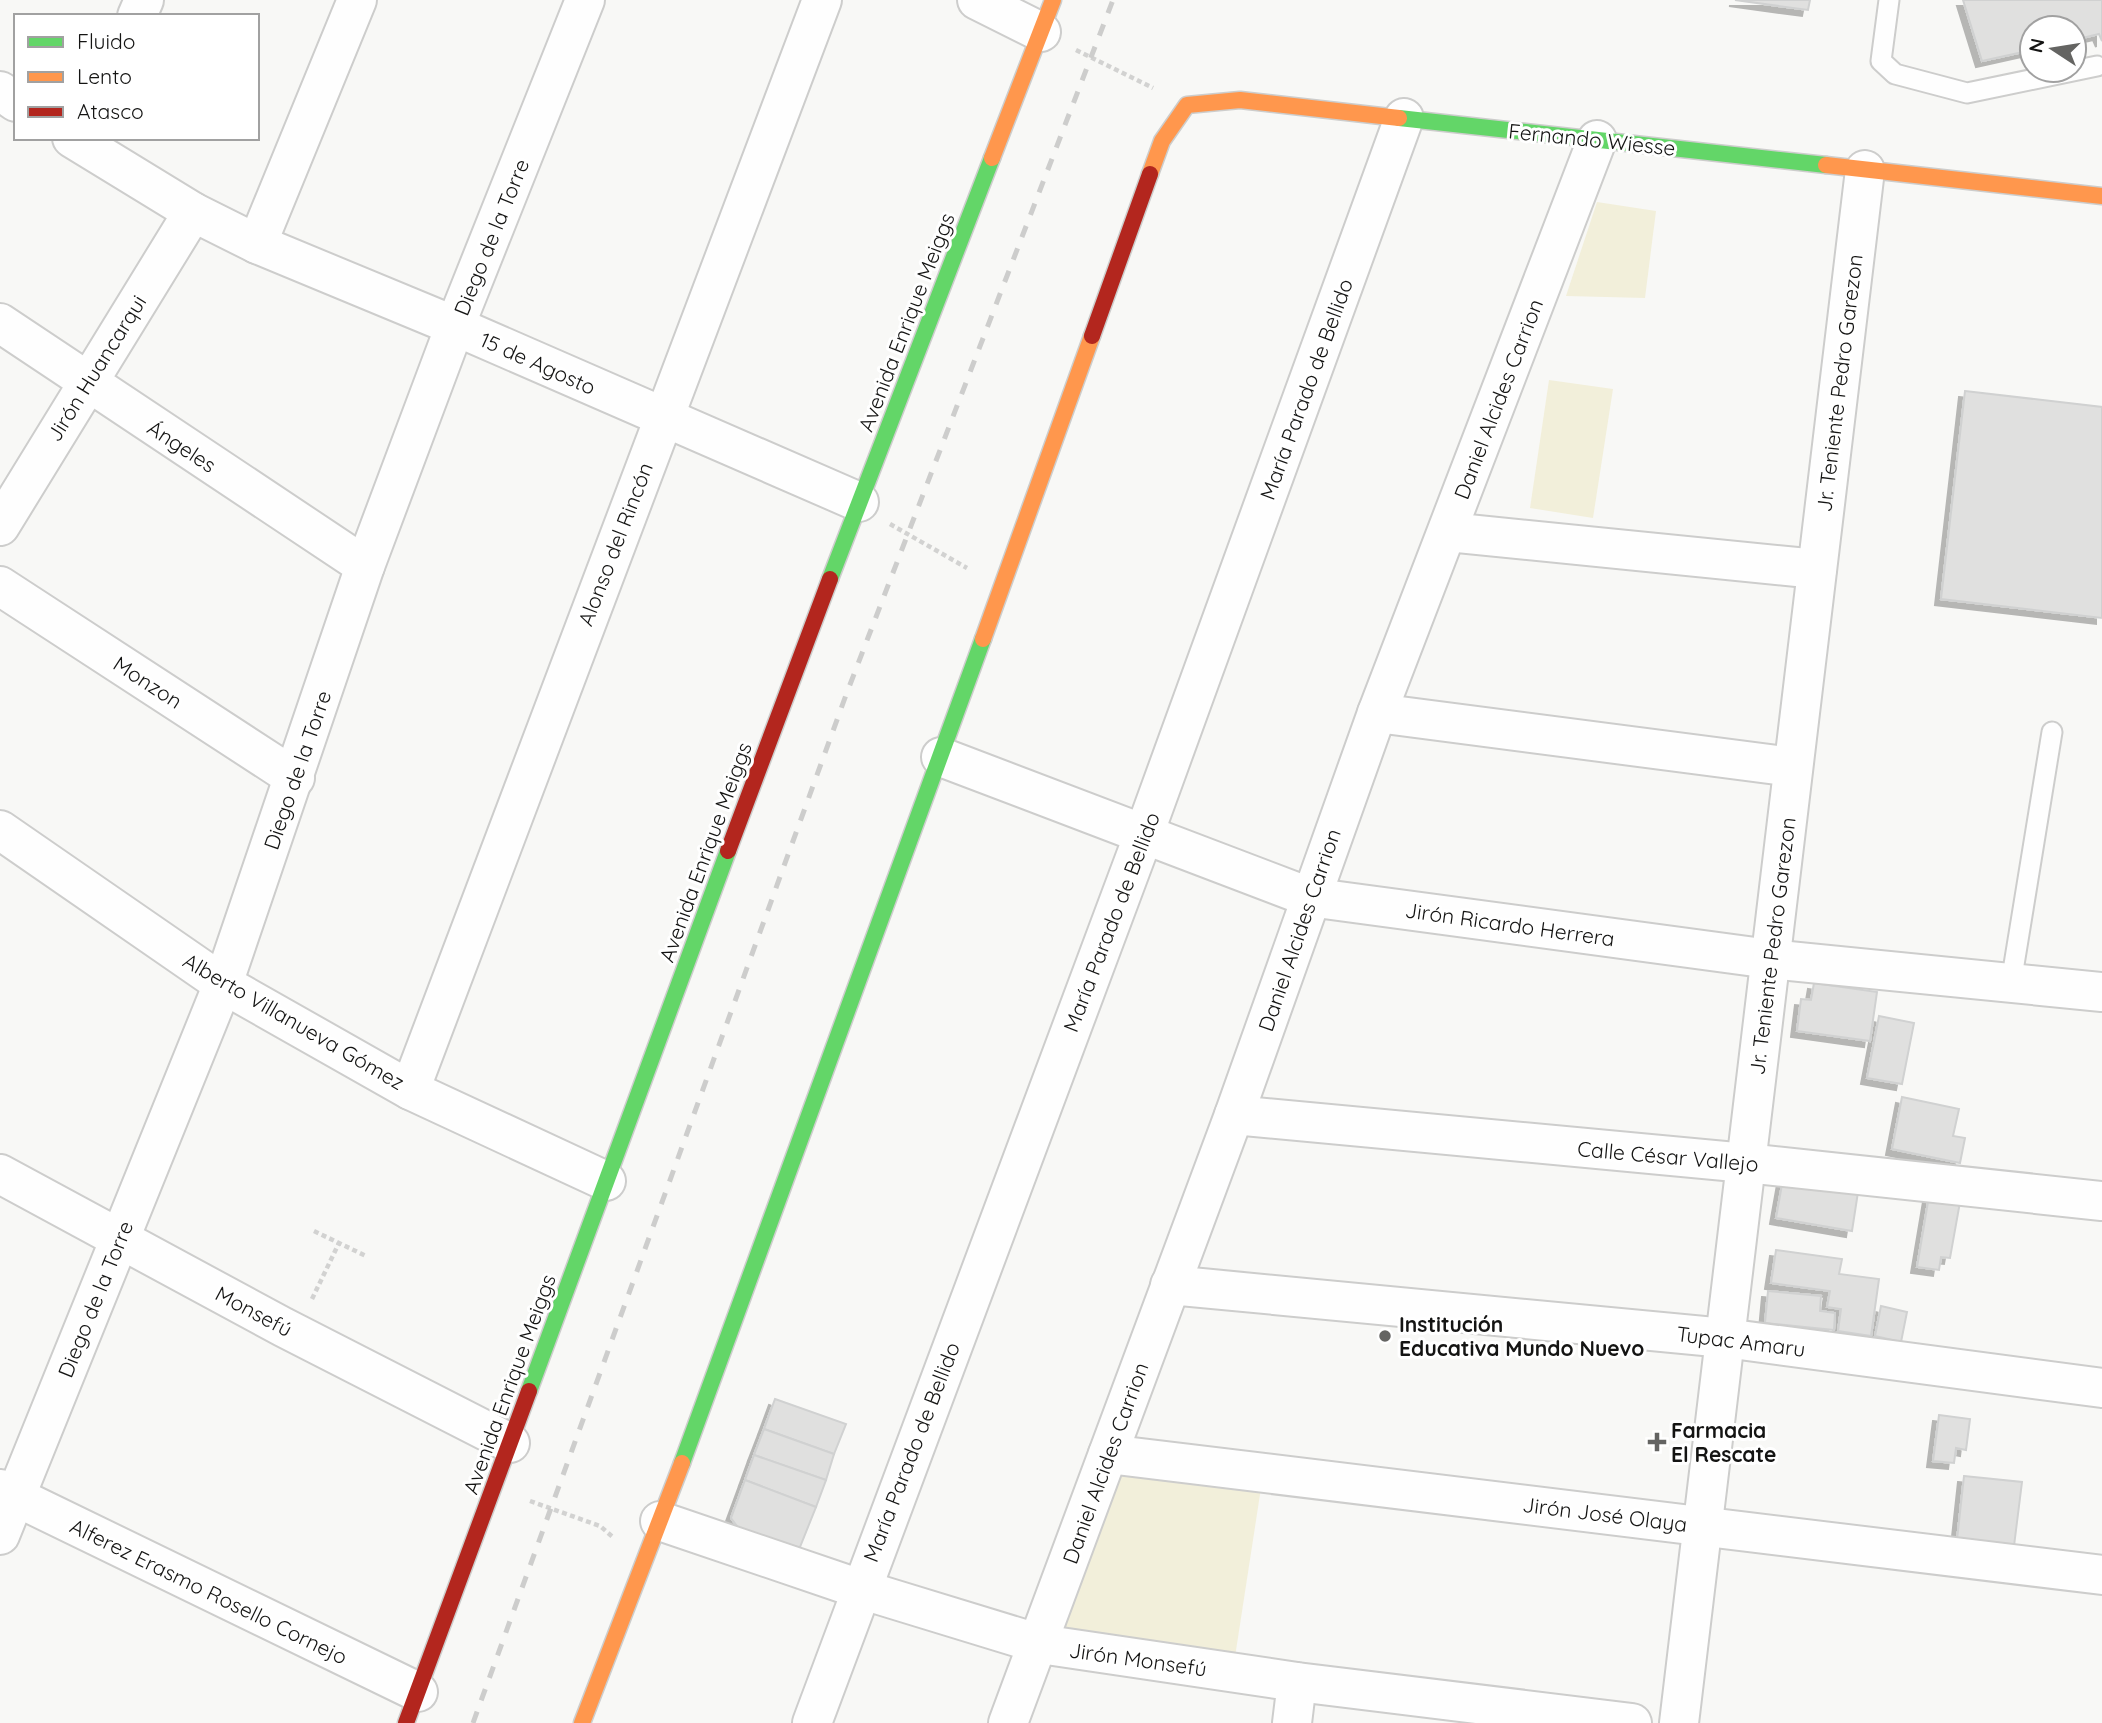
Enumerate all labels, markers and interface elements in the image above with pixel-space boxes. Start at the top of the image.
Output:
legend [14,14,259,140]
north arrow [2018,14,2088,84]
text: Fluido [77,28,135,54]
text: N [2023,36,2050,55]
text: Lento [77,63,132,89]
text: Atasco [77,98,144,124]
street label: Fernando Wiesse [1507,117,1677,161]
street label: Diego de la Torre [448,155,534,319]
street label: Avenida Enrique Meiggs [852,209,960,435]
street label: Jr. Teniente Pedro Garezon [1810,253,1868,513]
street label: María Parado de Bellido [1254,275,1358,503]
street label: Jirón Huancarqui [41,290,151,446]
street label: Daniel Alcides Carrion [1448,295,1548,503]
street label: 15 de Agosto [476,326,600,400]
street label: Ángeles [143,414,221,478]
street label: Alonso del Rincón [572,459,658,629]
street label: Monzon [109,650,187,714]
street label: Diego de la Torre [258,687,336,853]
street label: Avenida Enrique Meiggs [653,738,757,966]
street label: María Parado de Bellido [1057,808,1165,1036]
street label: Jr. Teniente Pedro Garezon [1743,816,1801,1076]
street label: Daniel Alcides Carrion [1252,825,1346,1035]
street label: Jirón Ricardo Herrera [1404,896,1616,952]
street label: Alberto Villanueva Gómez [179,947,409,1095]
street label: Calle César Vallejo [1576,1135,1760,1177]
street label: Diego de la Torre [52,1217,138,1381]
street label: Avenida Enrique Meiggs [457,1270,561,1498]
street label: Monsefú [211,1280,297,1342]
place label: Institución Educativa Mundo Nuevo [1399,1311,1644,1361]
street label: Tupac Amaru [1675,1320,1807,1362]
marker: Institución Educativa Mundo Nuevo [1377,1328,1393,1344]
street label: María Parado de Bellido [857,1338,965,1566]
street label: Daniel Alcides Carrion [1056,1359,1154,1567]
place label: Farmacia El Rescate [1671,1417,1776,1467]
marker: Farmacia El Rescate [1649,1434,1665,1450]
street label: Jirón José Olaya [1521,1491,1689,1537]
street label: Alferez Erasmo Rosello Cornejo [66,1512,352,1670]
street label: Jirón Monsefú [1068,1636,1208,1682]

